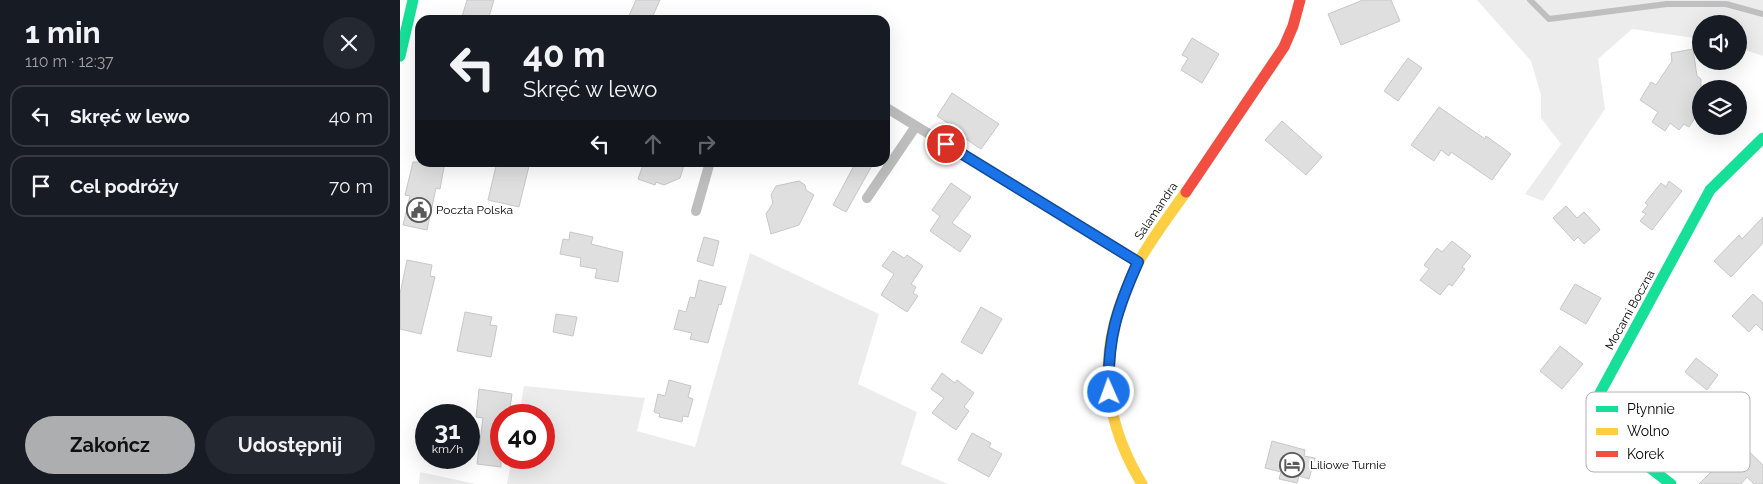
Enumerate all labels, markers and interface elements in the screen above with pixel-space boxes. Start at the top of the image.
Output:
text: 1 min [25,15,101,50]
map controls [1692,15,1747,135]
button: sound [1692,15,1747,70]
button: close [323,17,375,69]
text: 40 m [523,34,605,75]
icon: left [440,35,505,100]
text: 110 m · 12:37 [25,52,114,71]
text: Skręć w lewo [523,76,657,102]
button: layers [1692,80,1747,135]
icon: left [27,102,55,130]
text: Skręć w lewo [70,105,190,127]
text: 40 m [329,105,373,127]
pin [925,123,967,165]
icon: left [586,130,614,158]
icon: ahead [639,130,667,158]
icon: right [692,130,720,158]
icon: arrive [932,130,960,158]
icon: arrive [27,172,55,200]
text: Cel podróży [70,175,179,197]
text: 70 m [329,175,373,197]
street label: Salamandra [1132,180,1180,242]
public building icon: Poczta Polska [406,197,432,223]
place label: Poczta Polska [436,203,513,217]
street label: Mocarni Boczna [1602,268,1658,352]
position arrow [1082,365,1134,417]
legend [1586,392,1750,472]
text: Płynnie [1627,401,1675,417]
speed limit sign: 40 [490,404,555,469]
text: 31 [434,415,461,445]
button: Zakończ [25,416,195,474]
button: Udostępnij [205,416,375,474]
text: Wolno [1627,423,1669,439]
text: km/h [432,442,463,456]
text: Korek [1627,446,1665,462]
hotel icon: Liliowe Turnie [1279,452,1305,478]
place label: Liliowe Turnie [1310,458,1386,472]

